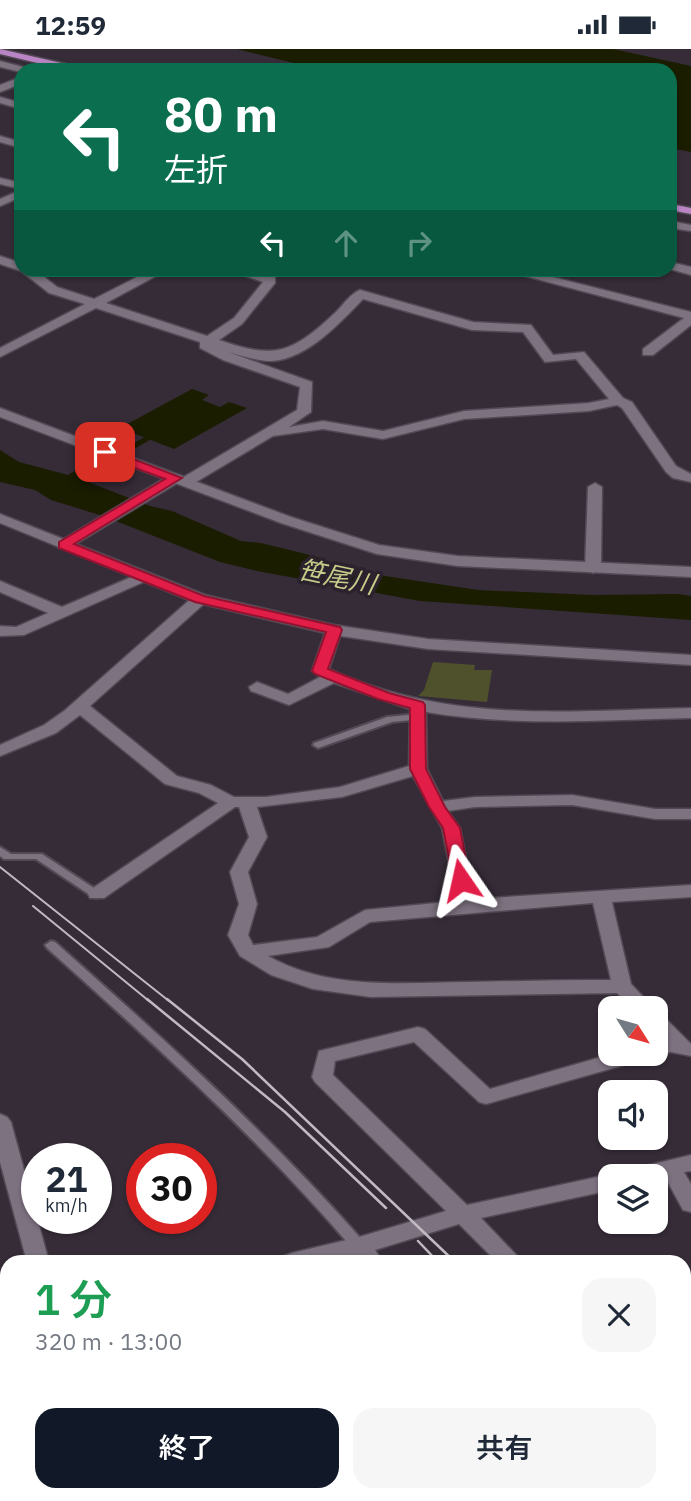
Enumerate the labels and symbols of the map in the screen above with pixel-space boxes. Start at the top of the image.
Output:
pin [75,422,135,482]
water label: 笹尾川 [295,551,382,601]
position arrow [424,843,498,917]
north arrow [598,996,668,1066]
speed limit sign: 30 [126,1143,217,1234]

